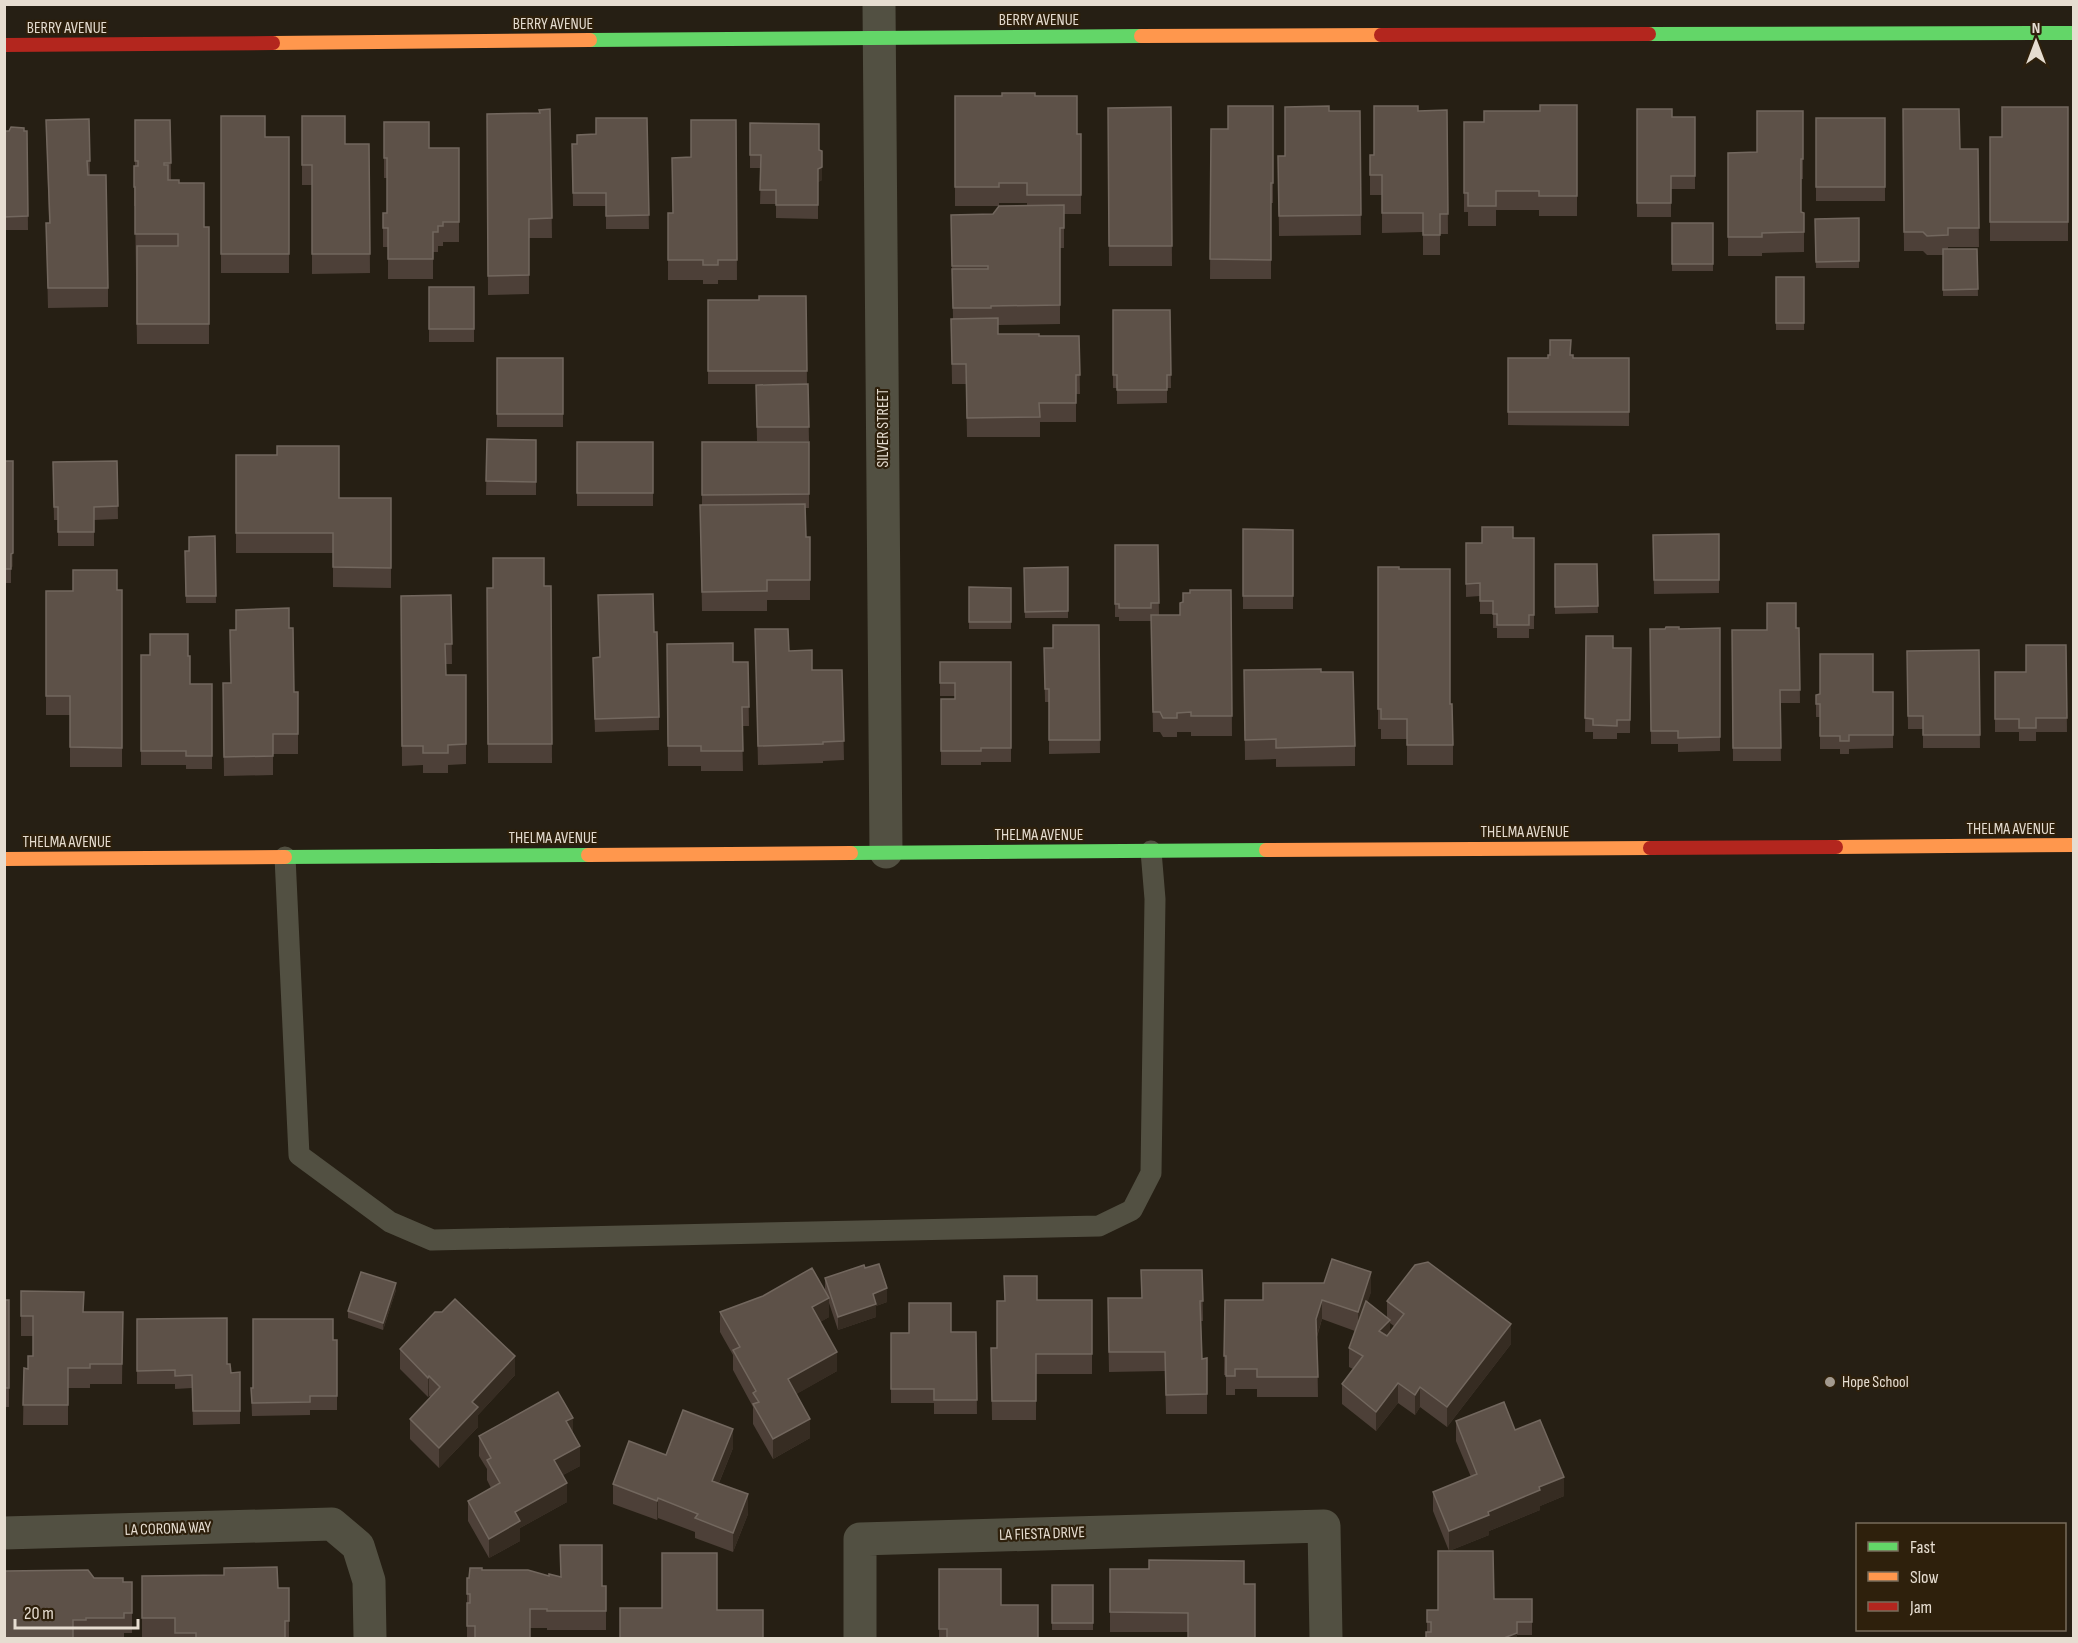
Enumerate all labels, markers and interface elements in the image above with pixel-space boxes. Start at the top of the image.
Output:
street label: BERRY AVENUE [999,11,1079,30]
north arrow [2006,12,2066,72]
street label: BERRY AVENUE [513,15,593,34]
street label: BERRY AVENUE [27,19,107,38]
text: N [2032,19,2040,38]
street label: SILVER STREET [874,388,893,468]
street label: THELMA AVENUE [1967,820,2055,839]
street label: THELMA AVENUE [1481,823,1569,842]
street label: THELMA AVENUE [995,826,1083,845]
street label: THELMA AVENUE [509,829,597,848]
street label: THELMA AVENUE [23,833,111,852]
place label: Hope School [1842,1373,1909,1392]
marker: Hope School [1823,1375,1837,1389]
street label: LA CORONA WAY [124,1518,212,1540]
street label: LA FIESTA DRIVE [999,1523,1085,1545]
legend [1856,1523,2066,1631]
text: Fast [1910,1537,1936,1558]
text: Slow [1910,1567,1939,1588]
scale bar [15,1592,138,1630]
text: Jam [1909,1597,1932,1618]
text: 20 m [24,1603,54,1624]

